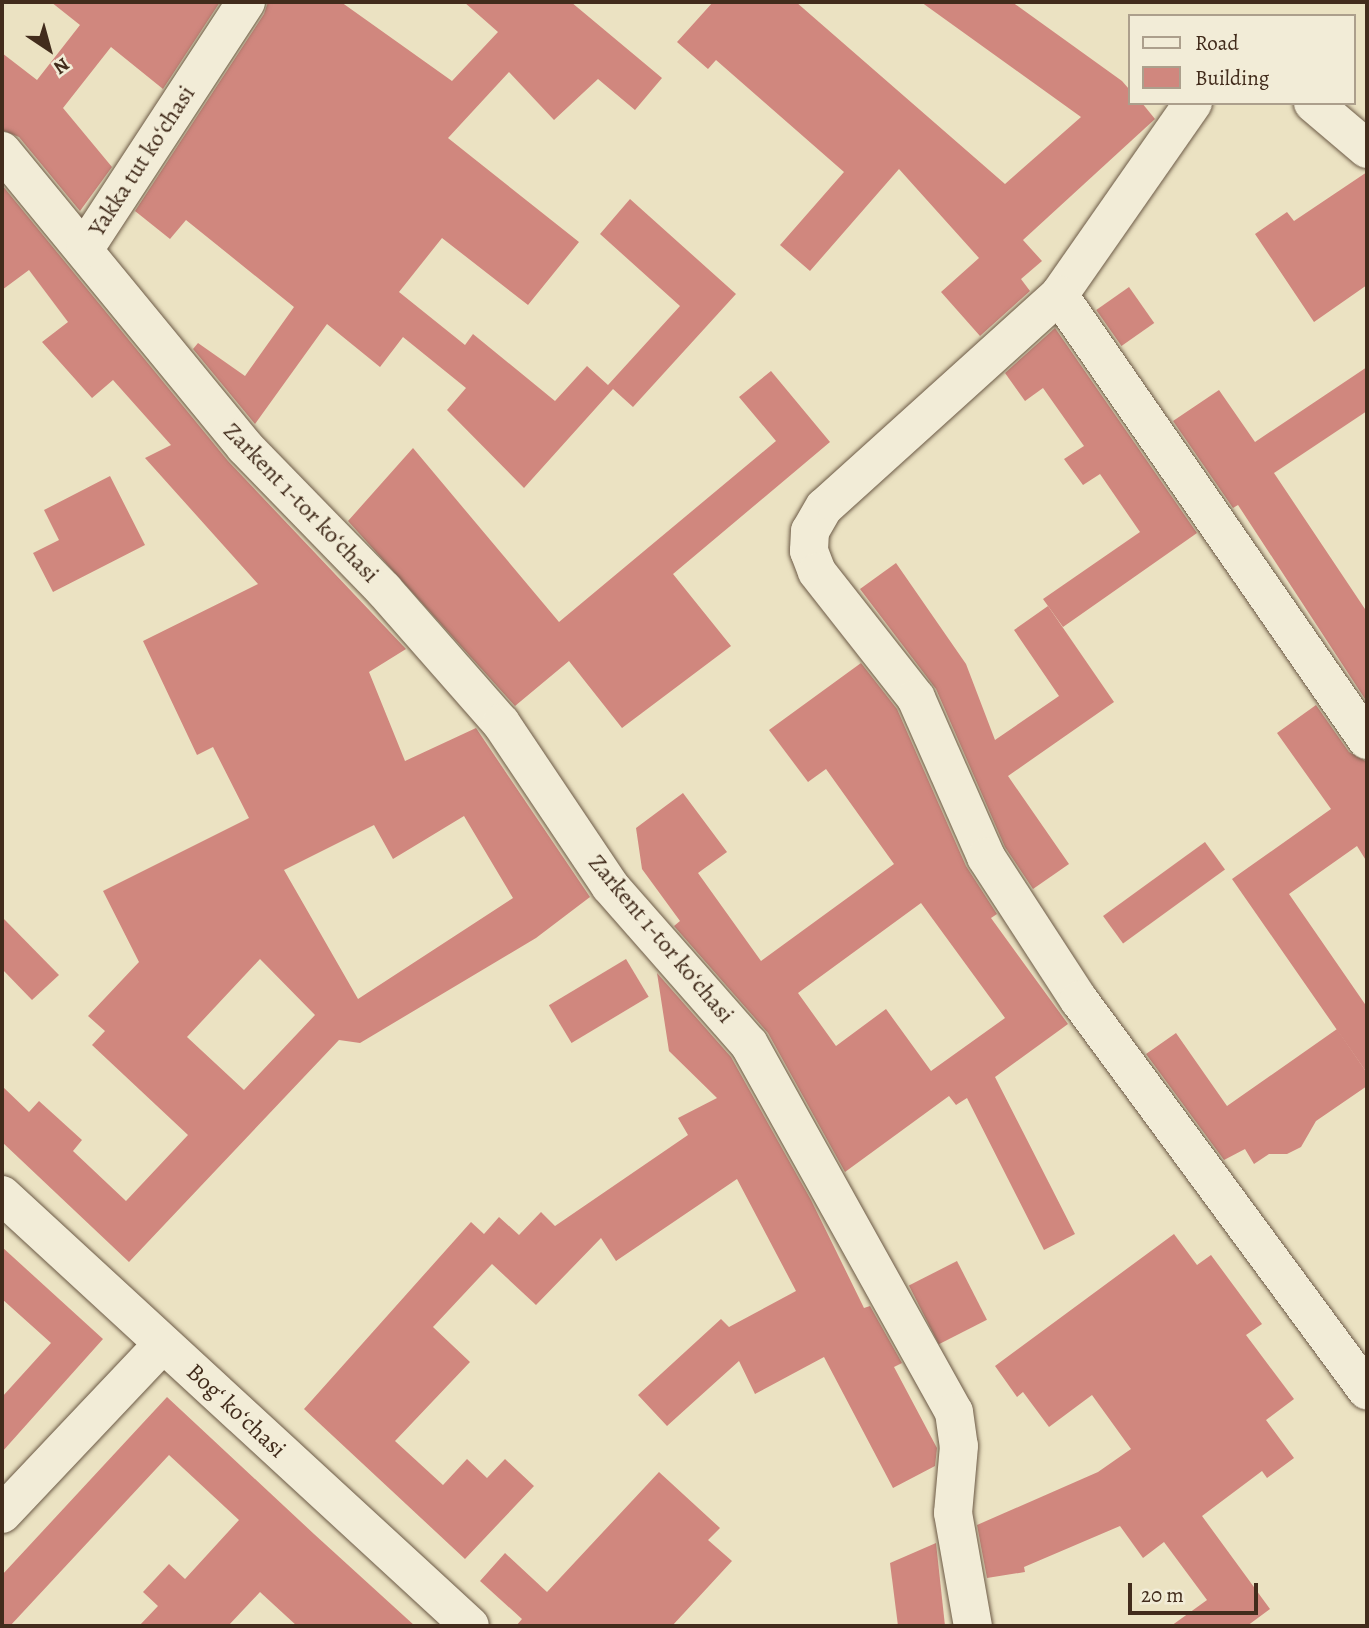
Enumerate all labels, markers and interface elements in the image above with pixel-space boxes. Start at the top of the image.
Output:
north arrow [14,14,84,84]
legend [1128,14,1355,105]
text: Road [1195,29,1239,57]
text: N [48,51,75,81]
text: Building [1195,64,1269,92]
street label: Yakka tut koʻchasi [83,80,201,242]
street label: Zarkent 1-tor koʻchasi [217,417,385,589]
street label: Zarkent 1-tor koʻchasi [582,849,740,1029]
street label: Bogʻ koʻchasi [180,1358,292,1464]
scale bar [1131,1568,1260,1612]
text: 20 m [1141,1581,1184,1609]

